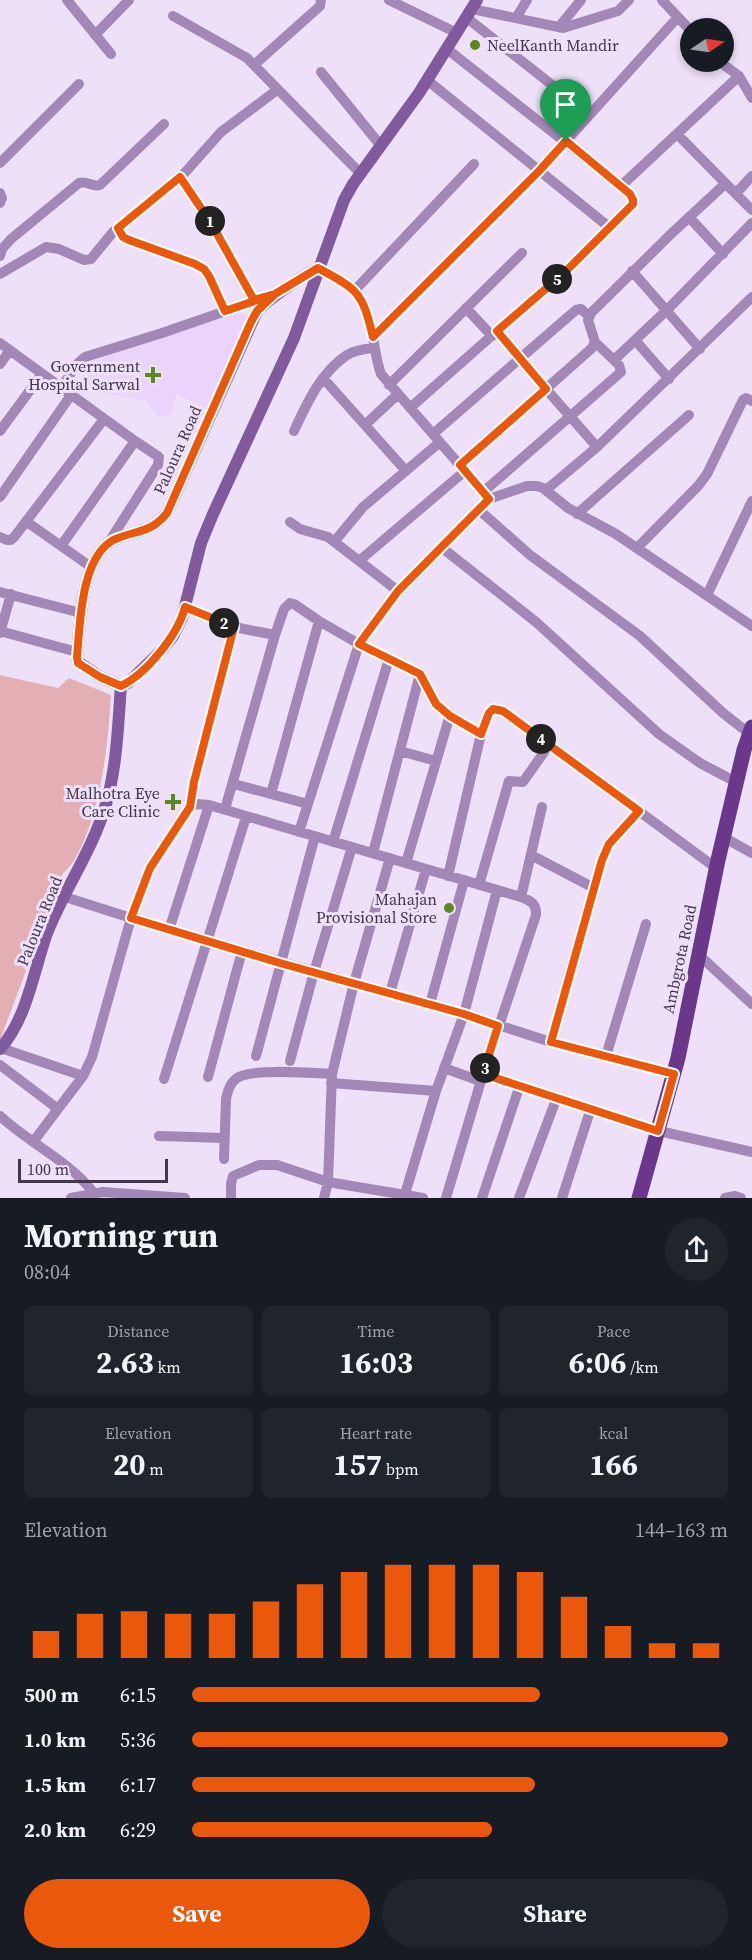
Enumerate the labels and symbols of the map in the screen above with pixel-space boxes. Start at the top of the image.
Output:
north arrow [680,18,734,72]
place label: NeelKanth Mandir [487,34,619,56]
marker: NeelKanth Mandir [468,38,482,52]
pin [540,79,591,141]
pin: 1 [195,206,225,236]
pin: 5 [542,264,572,294]
place label: Government Hospital Sarwal [28,355,141,395]
marker: Government Hospital Sarwal [144,366,162,384]
street label: Paloura Road [148,402,206,498]
pin: 2 [209,608,239,638]
pin: 4 [526,724,556,754]
place label: Malhotra Eye Care Clinic [66,782,160,822]
marker: Malhotra Eye Care Clinic [164,793,182,811]
street label: Paloura Road [11,873,67,969]
place label: Mahajan Provisional Store [316,888,437,928]
marker: Mahajan Provisional Store [442,901,456,915]
street label: Ambgrota Road [657,902,701,1016]
pin: 3 [470,1053,500,1083]
scale bar [18,1156,168,1184]

